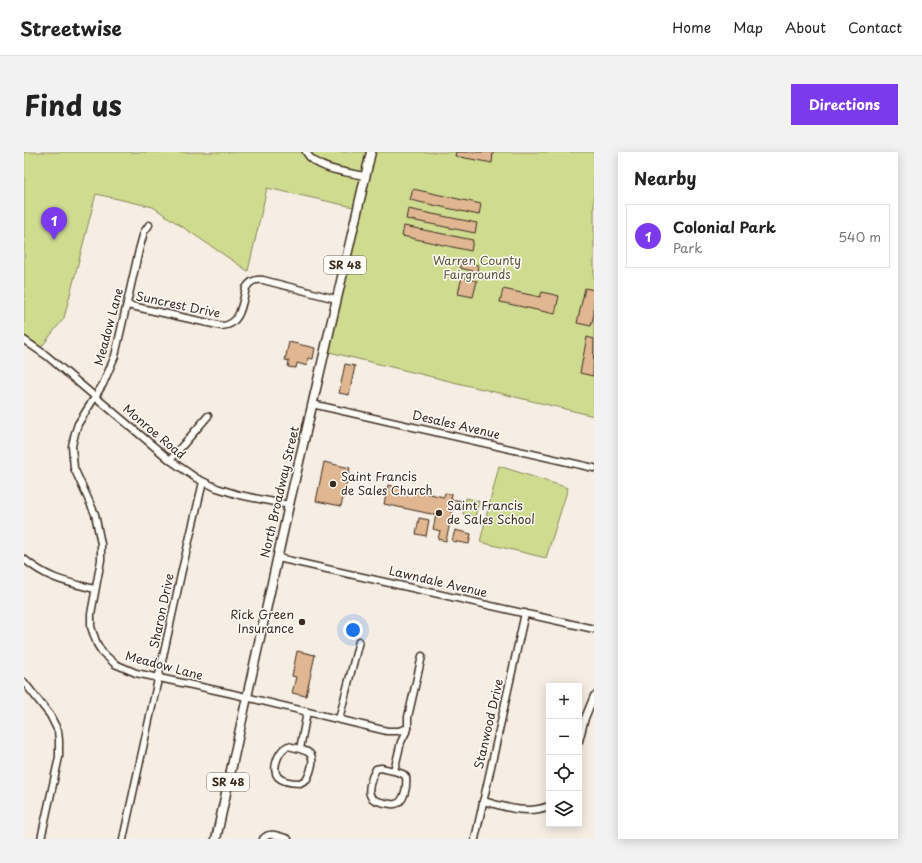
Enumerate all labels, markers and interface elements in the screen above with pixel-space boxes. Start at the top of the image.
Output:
text: Streetwise [20,14,122,42]
text: Home [672,17,711,38]
text: Map [733,17,763,38]
text: About [785,17,826,38]
text: Contact [848,17,902,38]
text: Find us [24,83,122,126]
button: Directions [791,84,898,125]
text: Nearby [634,165,696,191]
pin: 1 [41,207,67,240]
text: Colonial Park [673,215,776,238]
text: 1 [645,227,651,246]
text: 540 m [838,227,881,246]
text: Park [673,238,702,257]
park label: Warren County Fairgrounds [433,251,521,283]
road number: SR 48 [324,256,366,274]
street label: Meadow Lane [89,286,127,368]
street label: Suncrest Drive [134,286,222,322]
street label: Monroe Road [119,400,190,463]
street label: Desales Avenue [410,405,502,443]
street label: North Broadway Street [255,424,303,559]
place label: Saint Francis de Sales Church [341,467,432,499]
marker: Saint Francis de Sales Church [328,479,338,489]
place label: Saint Francis de Sales School [447,496,535,528]
marker: Saint Francis de Sales School [434,508,444,518]
street label: Lawndale Avenue [387,561,490,601]
street label: Sharon Drive [144,572,178,650]
place label: Rick Green Insurance [230,605,294,637]
marker: Rick Green Insurance [297,617,307,627]
your location [343,620,363,640]
street label: Meadow Lane [123,646,205,684]
street label: Stanwood Drive [469,677,507,771]
map controls [546,683,582,827]
button: + [546,683,582,719]
button: − [546,719,582,755]
button: locate [546,755,582,791]
road number: SR 48 [207,773,249,791]
button: layers [546,791,582,827]

